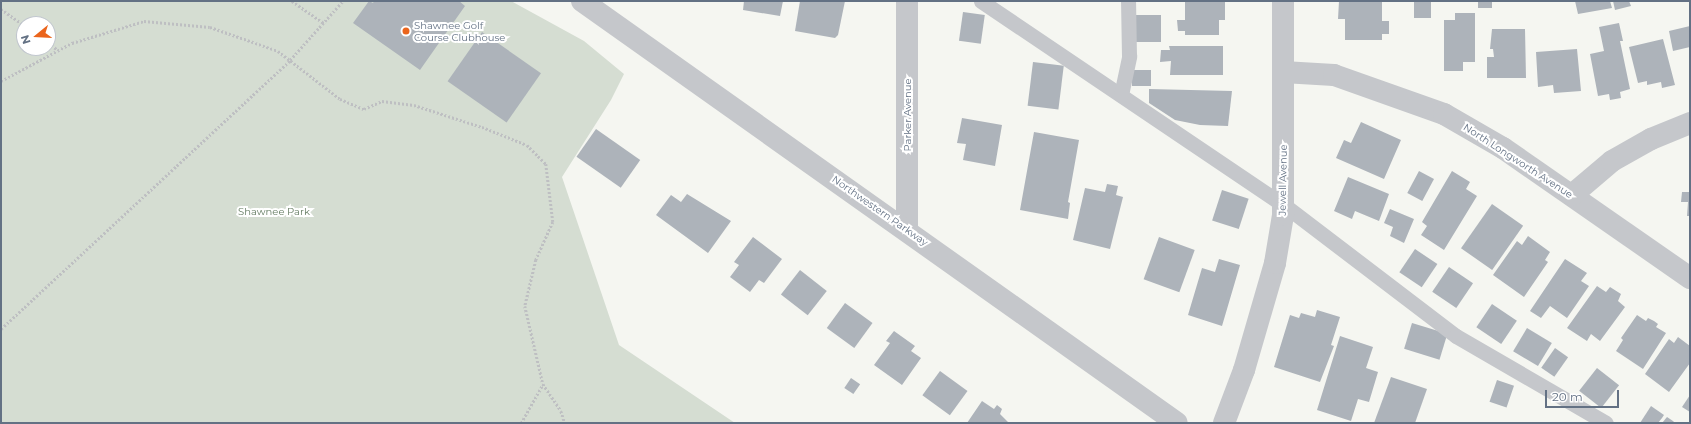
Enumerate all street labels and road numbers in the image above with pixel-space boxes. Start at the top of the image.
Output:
street label: Parker Avenue [902,78,914,152]
street label: North Longworth Avenue [1461,121,1575,201]
street label: Jewell Avenue [1276,144,1290,216]
street label: Northwestern Parkway [830,173,930,249]

